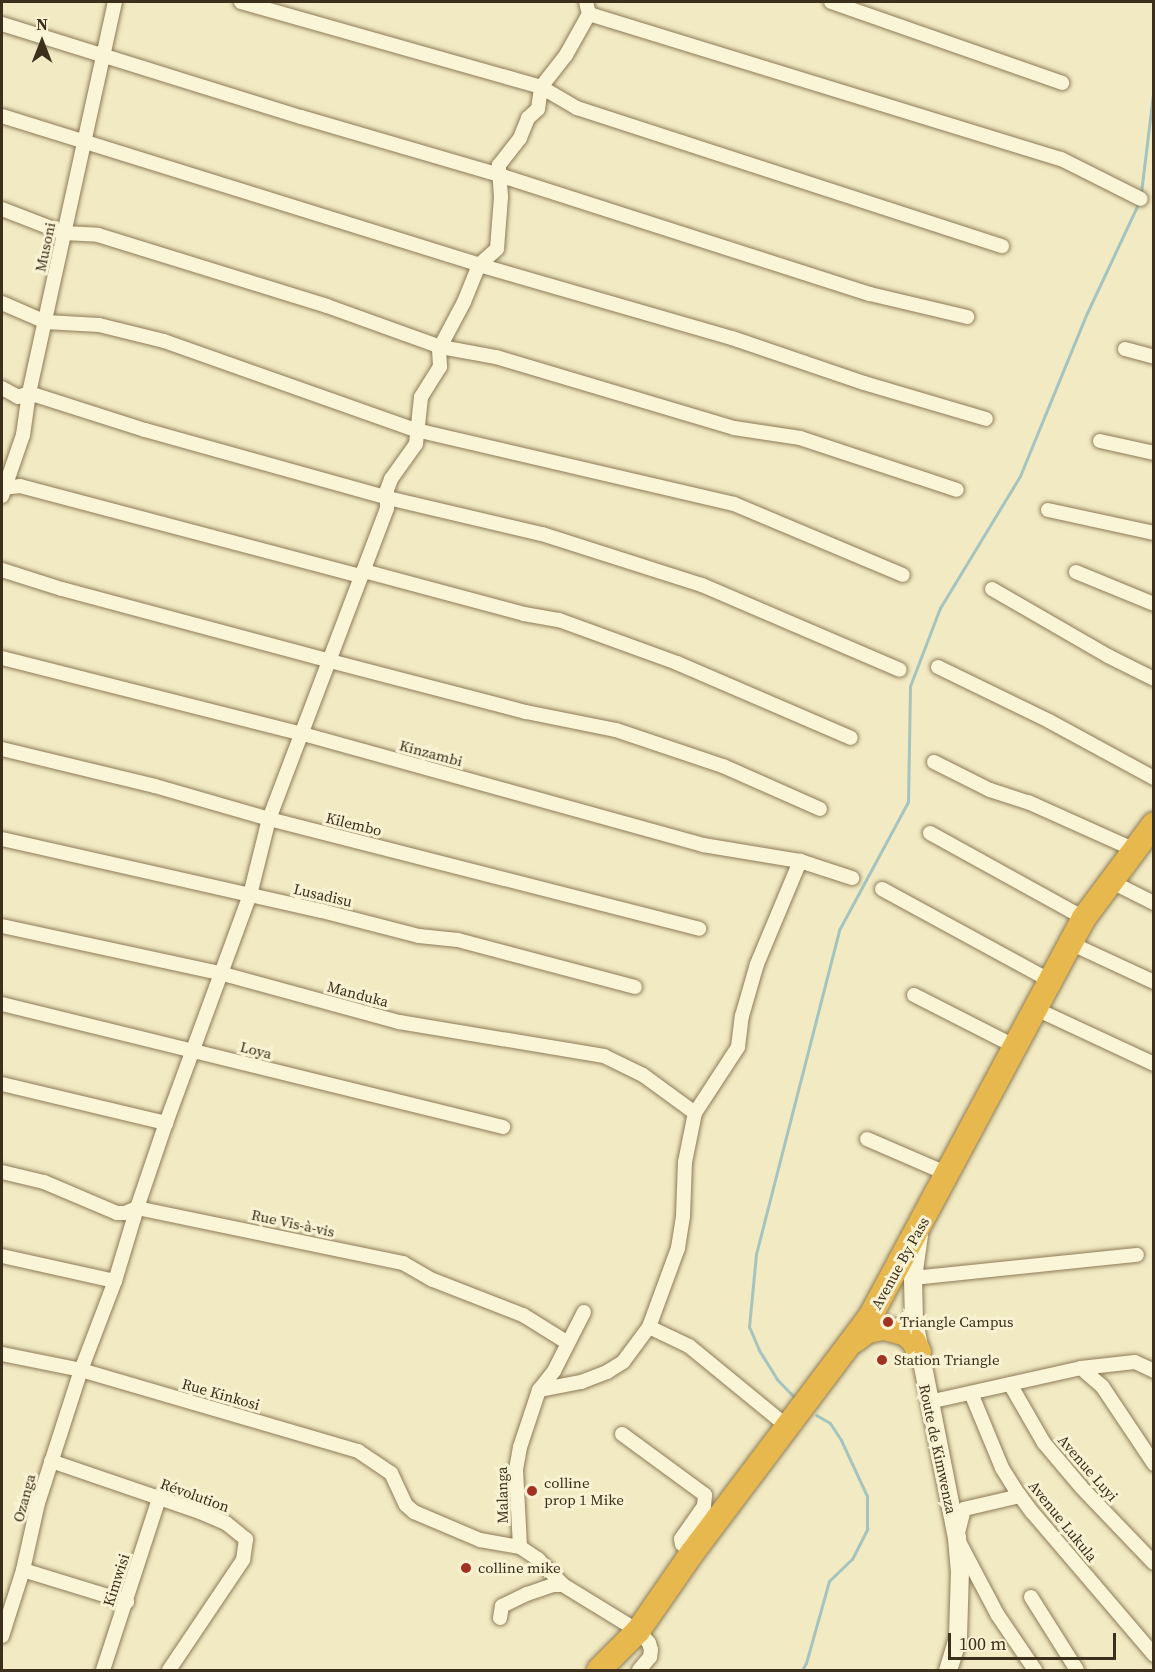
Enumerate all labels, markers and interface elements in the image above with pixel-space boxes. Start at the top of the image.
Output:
north arrow [12,12,72,72]
text: N [36,13,48,35]
street label: Musoni [31,221,59,273]
street label: Kinzambi [397,736,465,770]
street label: Kilembo [324,808,384,840]
street label: Lusadisu [292,880,354,910]
street label: Manduka [325,977,391,1011]
street label: Loya [238,1037,274,1063]
street label: Rue Vis-à-vis [249,1205,337,1241]
street label: Avenue By Pass [867,1214,933,1312]
place label: Triangle Campus [900,1313,1013,1331]
marker: Triangle Campus [881,1315,895,1329]
place label: Station Triangle [894,1351,1000,1369]
marker: Station Triangle [875,1353,889,1367]
street label: Rue Kinkosi [180,1374,262,1414]
street label: Route de Kimwenza [915,1383,961,1515]
street label: Avenue Luyi [1054,1431,1122,1505]
street label: Malanga [493,1466,511,1524]
street label: Ozanga [9,1472,39,1524]
place label: colline prop 1 Mike [544,1473,624,1508]
street label: Révolution [158,1474,232,1516]
street label: Avenue Lukula [1025,1477,1101,1565]
marker: colline prop 1 Mike [525,1484,539,1498]
street label: Kimwisi [99,1551,133,1609]
place label: colline mike [478,1559,561,1577]
marker: colline mike [459,1561,473,1575]
scale bar [951,1621,1119,1659]
text: 100 m [959,1631,1006,1656]

